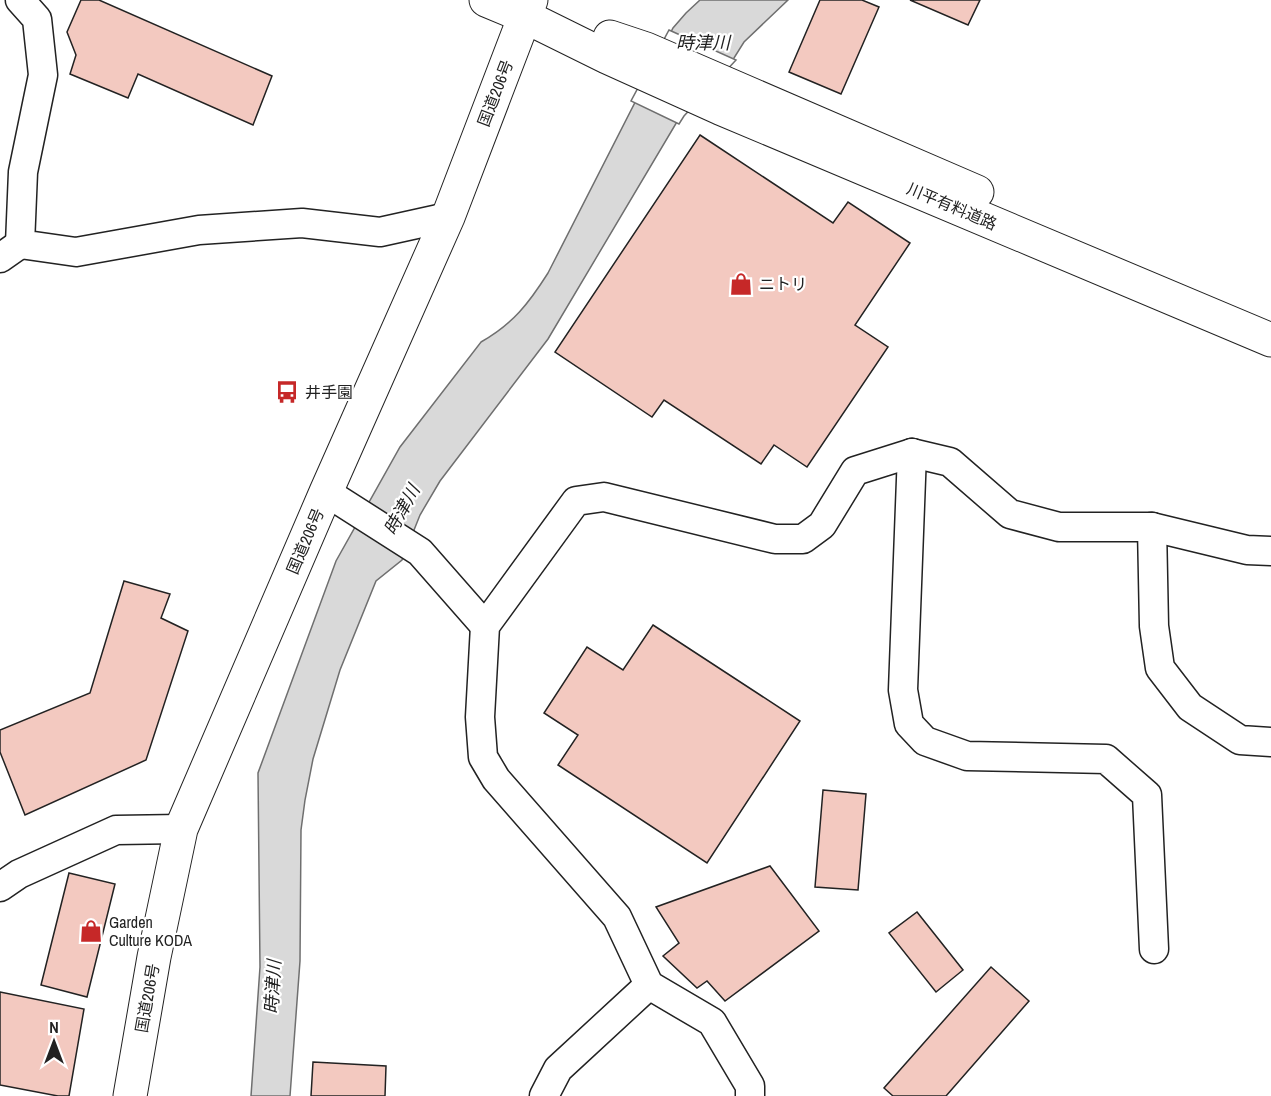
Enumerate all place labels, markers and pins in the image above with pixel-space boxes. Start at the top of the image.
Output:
shop icon: ニトリ [728,271,754,297]
place label: ニトリ [759,273,807,295]
bus stop icon: 井手園 [274,379,300,405]
place label: 井手園 [305,381,353,403]
place label: Garden Culture KODA [109,911,192,951]
shop icon: Garden Culture KODA [78,918,104,944]

